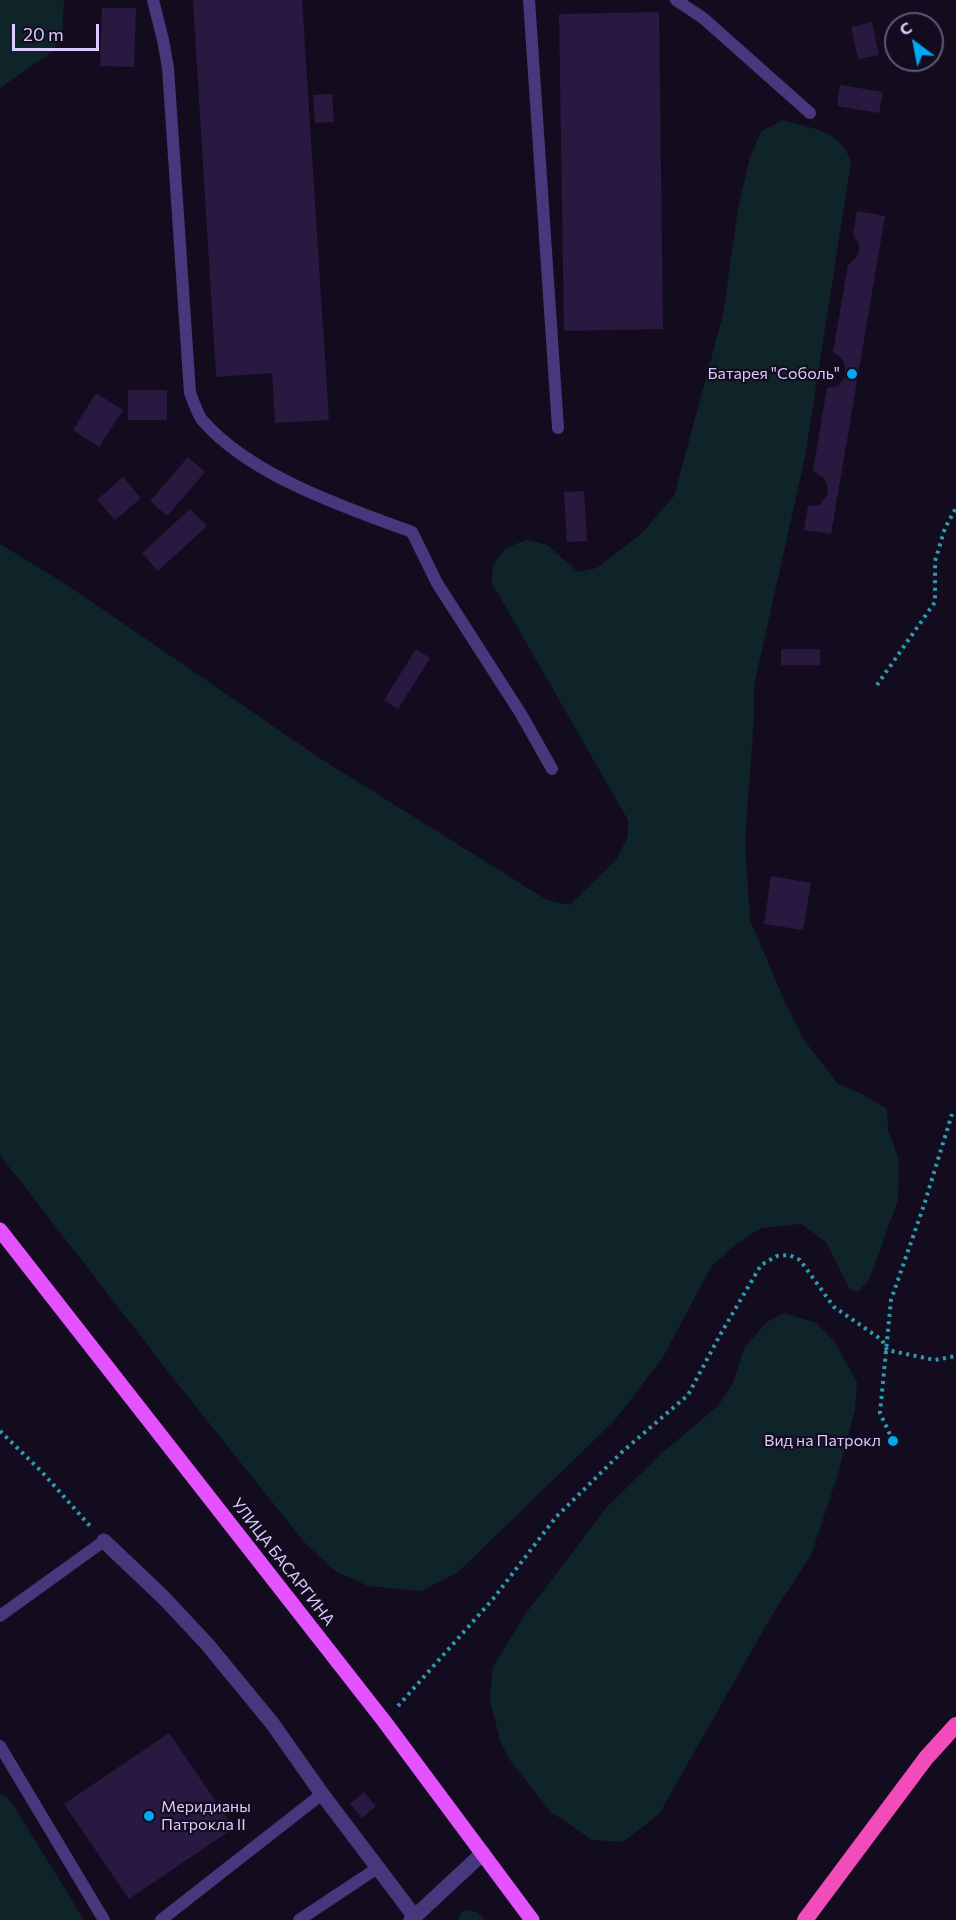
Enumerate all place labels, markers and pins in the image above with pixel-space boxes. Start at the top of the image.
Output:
place label: Батарея "Соболь" [708,364,840,384]
marker: Батарея "Соболь" [845,367,859,381]
place label: Вид на Патрокл [764,1431,881,1451]
marker: Вид на Патрокл [886,1434,900,1448]
place label: Меридианы Патрокла II [161,1797,251,1835]
marker: Меридианы Патрокла II [142,1809,156,1823]

